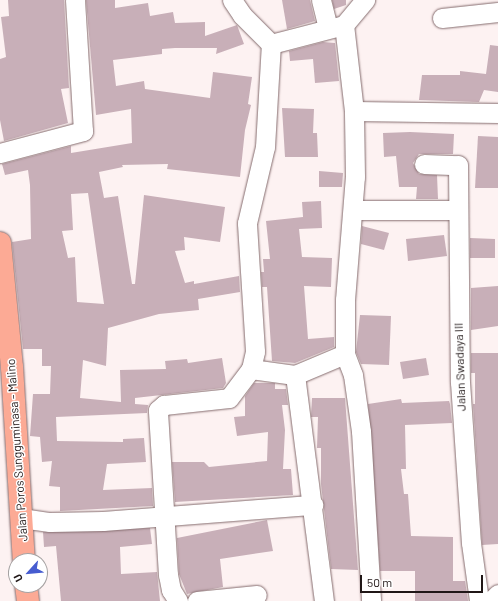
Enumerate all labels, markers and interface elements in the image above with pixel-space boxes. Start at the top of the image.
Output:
street label: Jalan Swadaya III [451,323,469,411]
street label: Jalan Poros Sungguminasa - Malino [3,358,31,542]
north arrow [8,553,48,593]
scale bar [362,567,485,593]
text: U [10,572,25,584]
text: 50 m [367,575,392,589]

